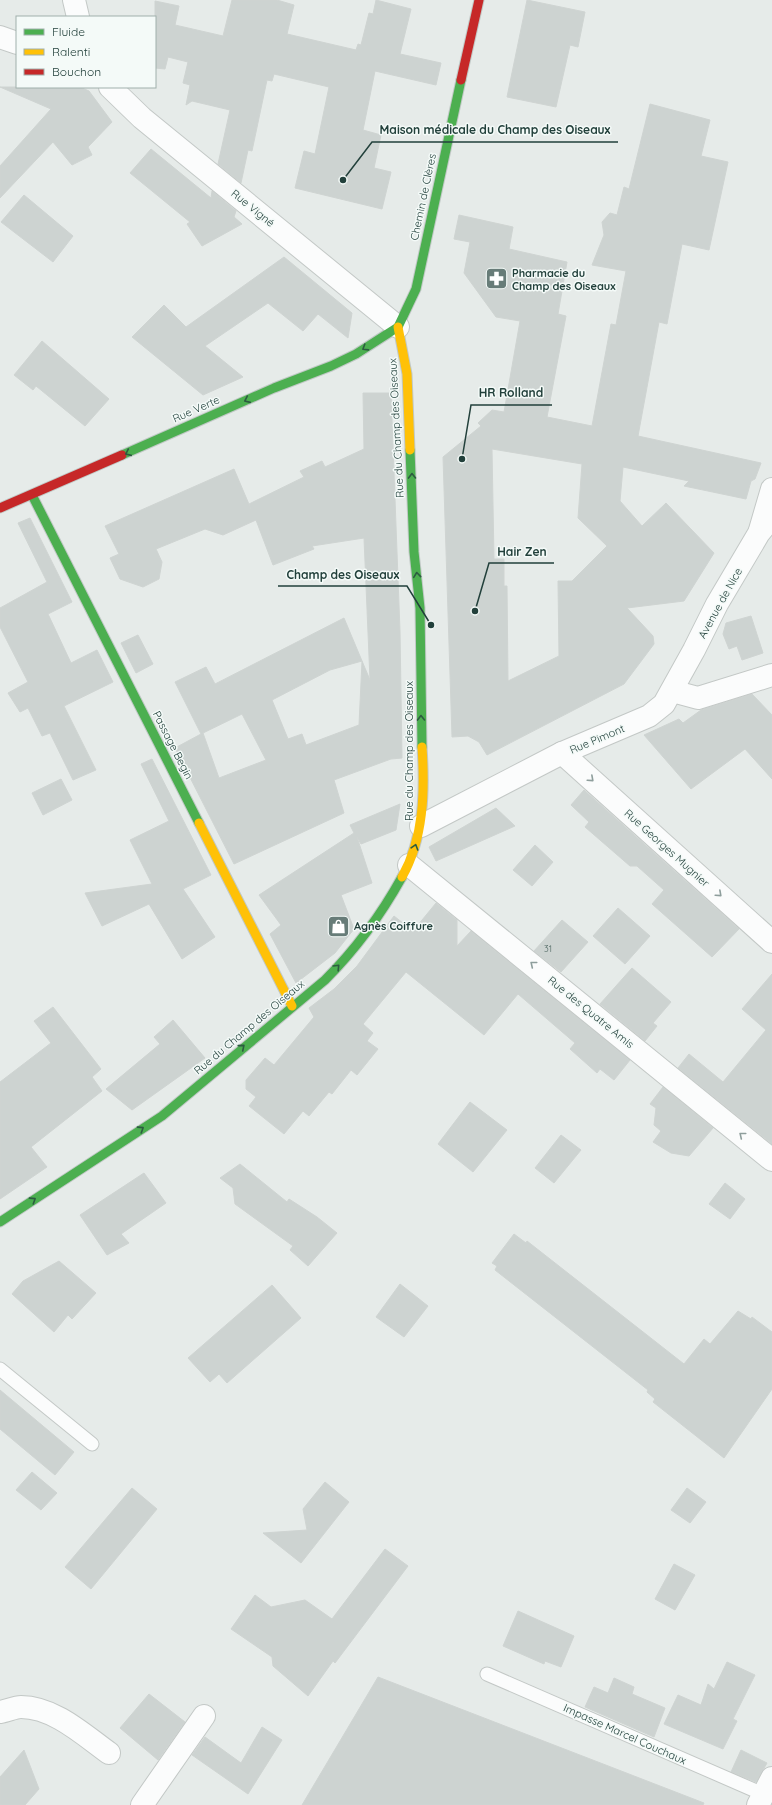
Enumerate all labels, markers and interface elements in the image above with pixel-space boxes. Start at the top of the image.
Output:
legend [16,16,156,88]
text: Fluide [52,24,85,39]
text: Ralenti [52,44,90,59]
text: Bouchon [52,64,101,79]
callout: Maison médicale du Champ des Oiseaux [372,118,618,142]
text: Maison médicale du Champ des Oiseaux [380,122,611,137]
street label: Chemin de Clères [407,152,439,242]
street label: Rue Vigné [228,186,278,230]
pharmacy icon: Pharmacie du Champ des Oiseaux [483,266,509,292]
place label: Pharmacie du Champ des Oiseaux [512,266,616,293]
one-way arrow [362,343,369,350]
street label: Rue du Champ des Oiseaux [385,358,407,498]
callout: HR Rolland [471,381,552,405]
text: HR Rolland [479,385,543,400]
street label: Rue Verte [170,392,222,426]
one-way arrow [243,395,251,403]
one-way arrow [124,448,132,456]
one-way arrow [407,473,416,479]
callout: Hair Zen [489,539,554,563]
text: Hair Zen [497,544,547,559]
callout: Champ des Oiseaux [278,562,407,586]
street label: Avenue de Nice [695,565,745,641]
text: Champ des Oiseaux [287,567,400,582]
one-way arrow [412,571,421,578]
street label: Rue du Champ des Oiseaux [402,681,416,821]
street label: Passage Begin [150,708,196,782]
one-way arrow [417,715,425,721]
street label: Rue Pimont [567,721,627,757]
one-way arrow [586,775,593,782]
street label: Rue Georges Mugnier [622,806,713,890]
one-way arrow [410,844,419,851]
one-way arrow [714,890,721,897]
shop icon: Agnès Coiffure [326,913,352,939]
place label: Agnès Coiffure [354,919,433,933]
house number: 31 [544,943,552,954]
one-way arrow [530,962,537,969]
one-way arrow [333,964,340,972]
street label: Rue des Quatre Amis [545,973,637,1051]
street label: Rue du Champ des Oiseaux [191,977,307,1077]
one-way arrow [237,1045,245,1052]
one-way arrow [137,1126,144,1134]
one-way arrow [739,1133,746,1140]
one-way arrow [28,1198,35,1205]
street label: Impasse Marcel Couchaux [561,1701,689,1767]

